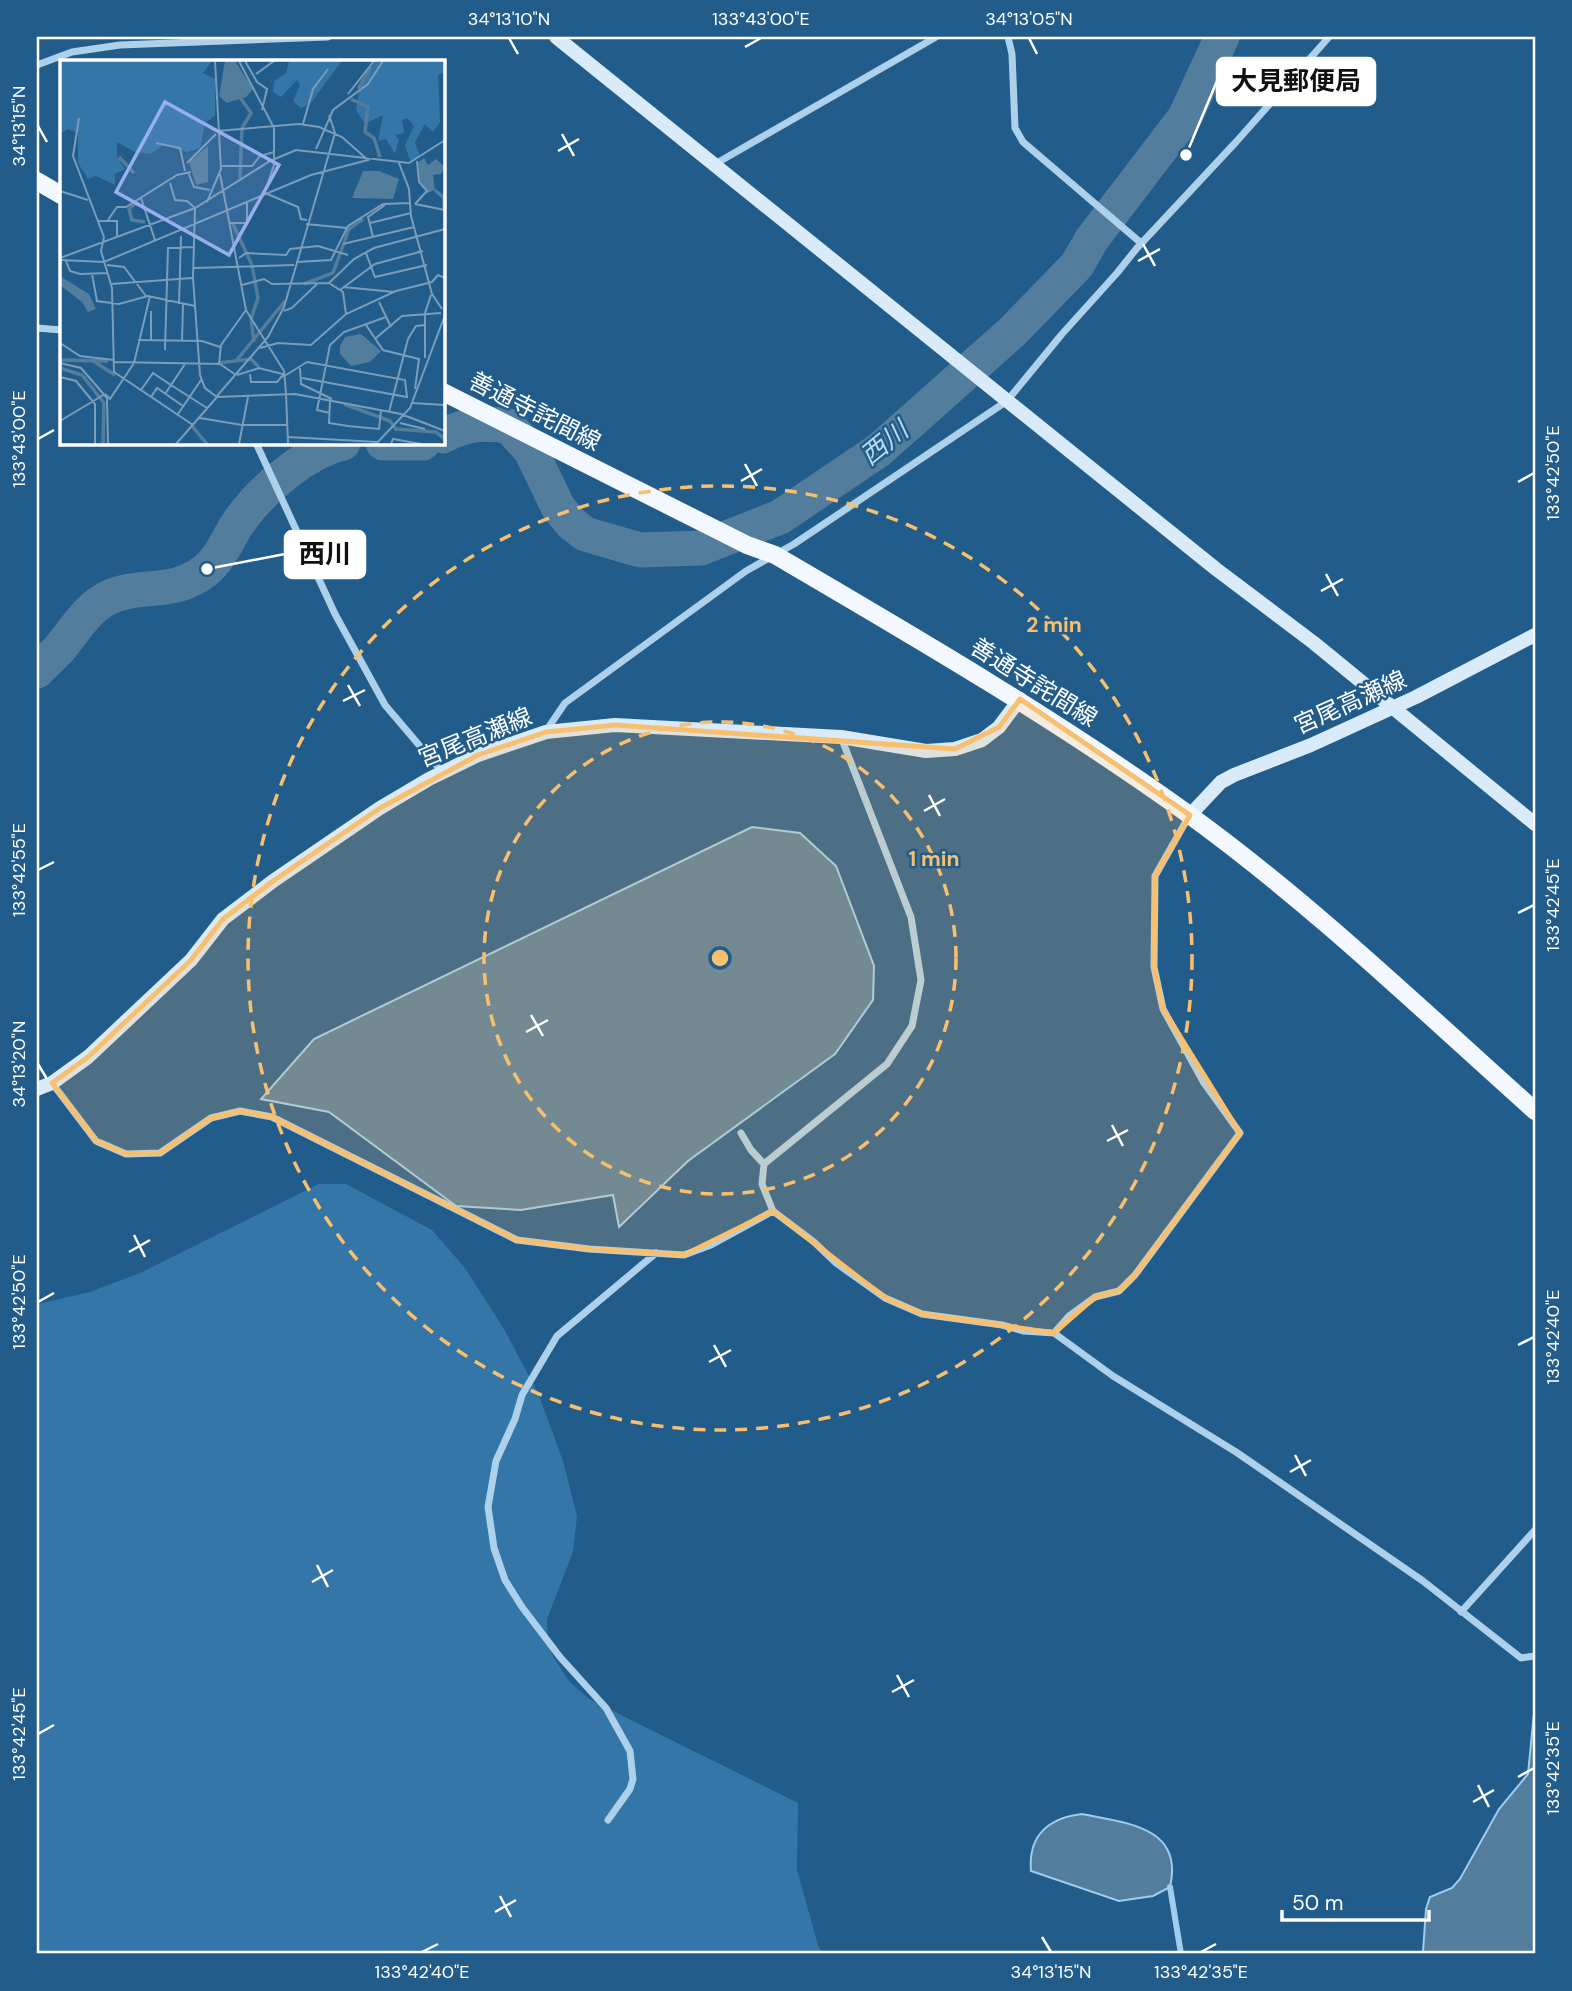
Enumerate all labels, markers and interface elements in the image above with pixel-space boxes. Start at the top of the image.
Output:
text: 34°13'10"N [468,7,550,31]
text: 133°43'00"E [712,7,810,31]
text: 34°13'05"N [985,7,1073,31]
callout: 大見郵便局 [1217,58,1375,105]
inset map [60,60,444,444]
text: 大見郵便局 [1231,64,1361,98]
text: 34°13'15"N [7,86,31,166]
street label: 善通寺詫間線 [464,365,606,457]
text: 133°43'00"E [7,390,31,488]
water label: 西川 [853,412,917,473]
text: 133°42'50"E [1541,425,1565,521]
callout: 西川 [285,531,365,578]
text: 西川 [299,537,351,571]
text: 2 min [1026,611,1082,639]
street label: 善通寺詫間線 [965,631,1103,733]
street label: 宮尾高瀬線 [1289,663,1411,741]
street label: 宮尾高瀬線 [414,700,536,774]
text: 133°42'55"E [7,823,31,917]
text: 1 min [908,845,960,873]
text: 133°42'45"E [1541,858,1565,952]
centre of rings [708,946,732,970]
text: 34°13'20"N [7,1020,31,1108]
text: 133°42'50"E [7,1254,31,1350]
text: 133°42'40"E [1541,1290,1565,1384]
text: 133°42'45"E [7,1687,31,1781]
text: 133°42'35"E [1541,1721,1565,1815]
scale bar [1282,1879,1428,1923]
text: 50 m [1292,1889,1343,1917]
text: 133°42'40"E [375,1960,469,1984]
text: 34°13'15"N [1011,1960,1091,1984]
text: 133°42'35"E [1154,1960,1248,1984]

